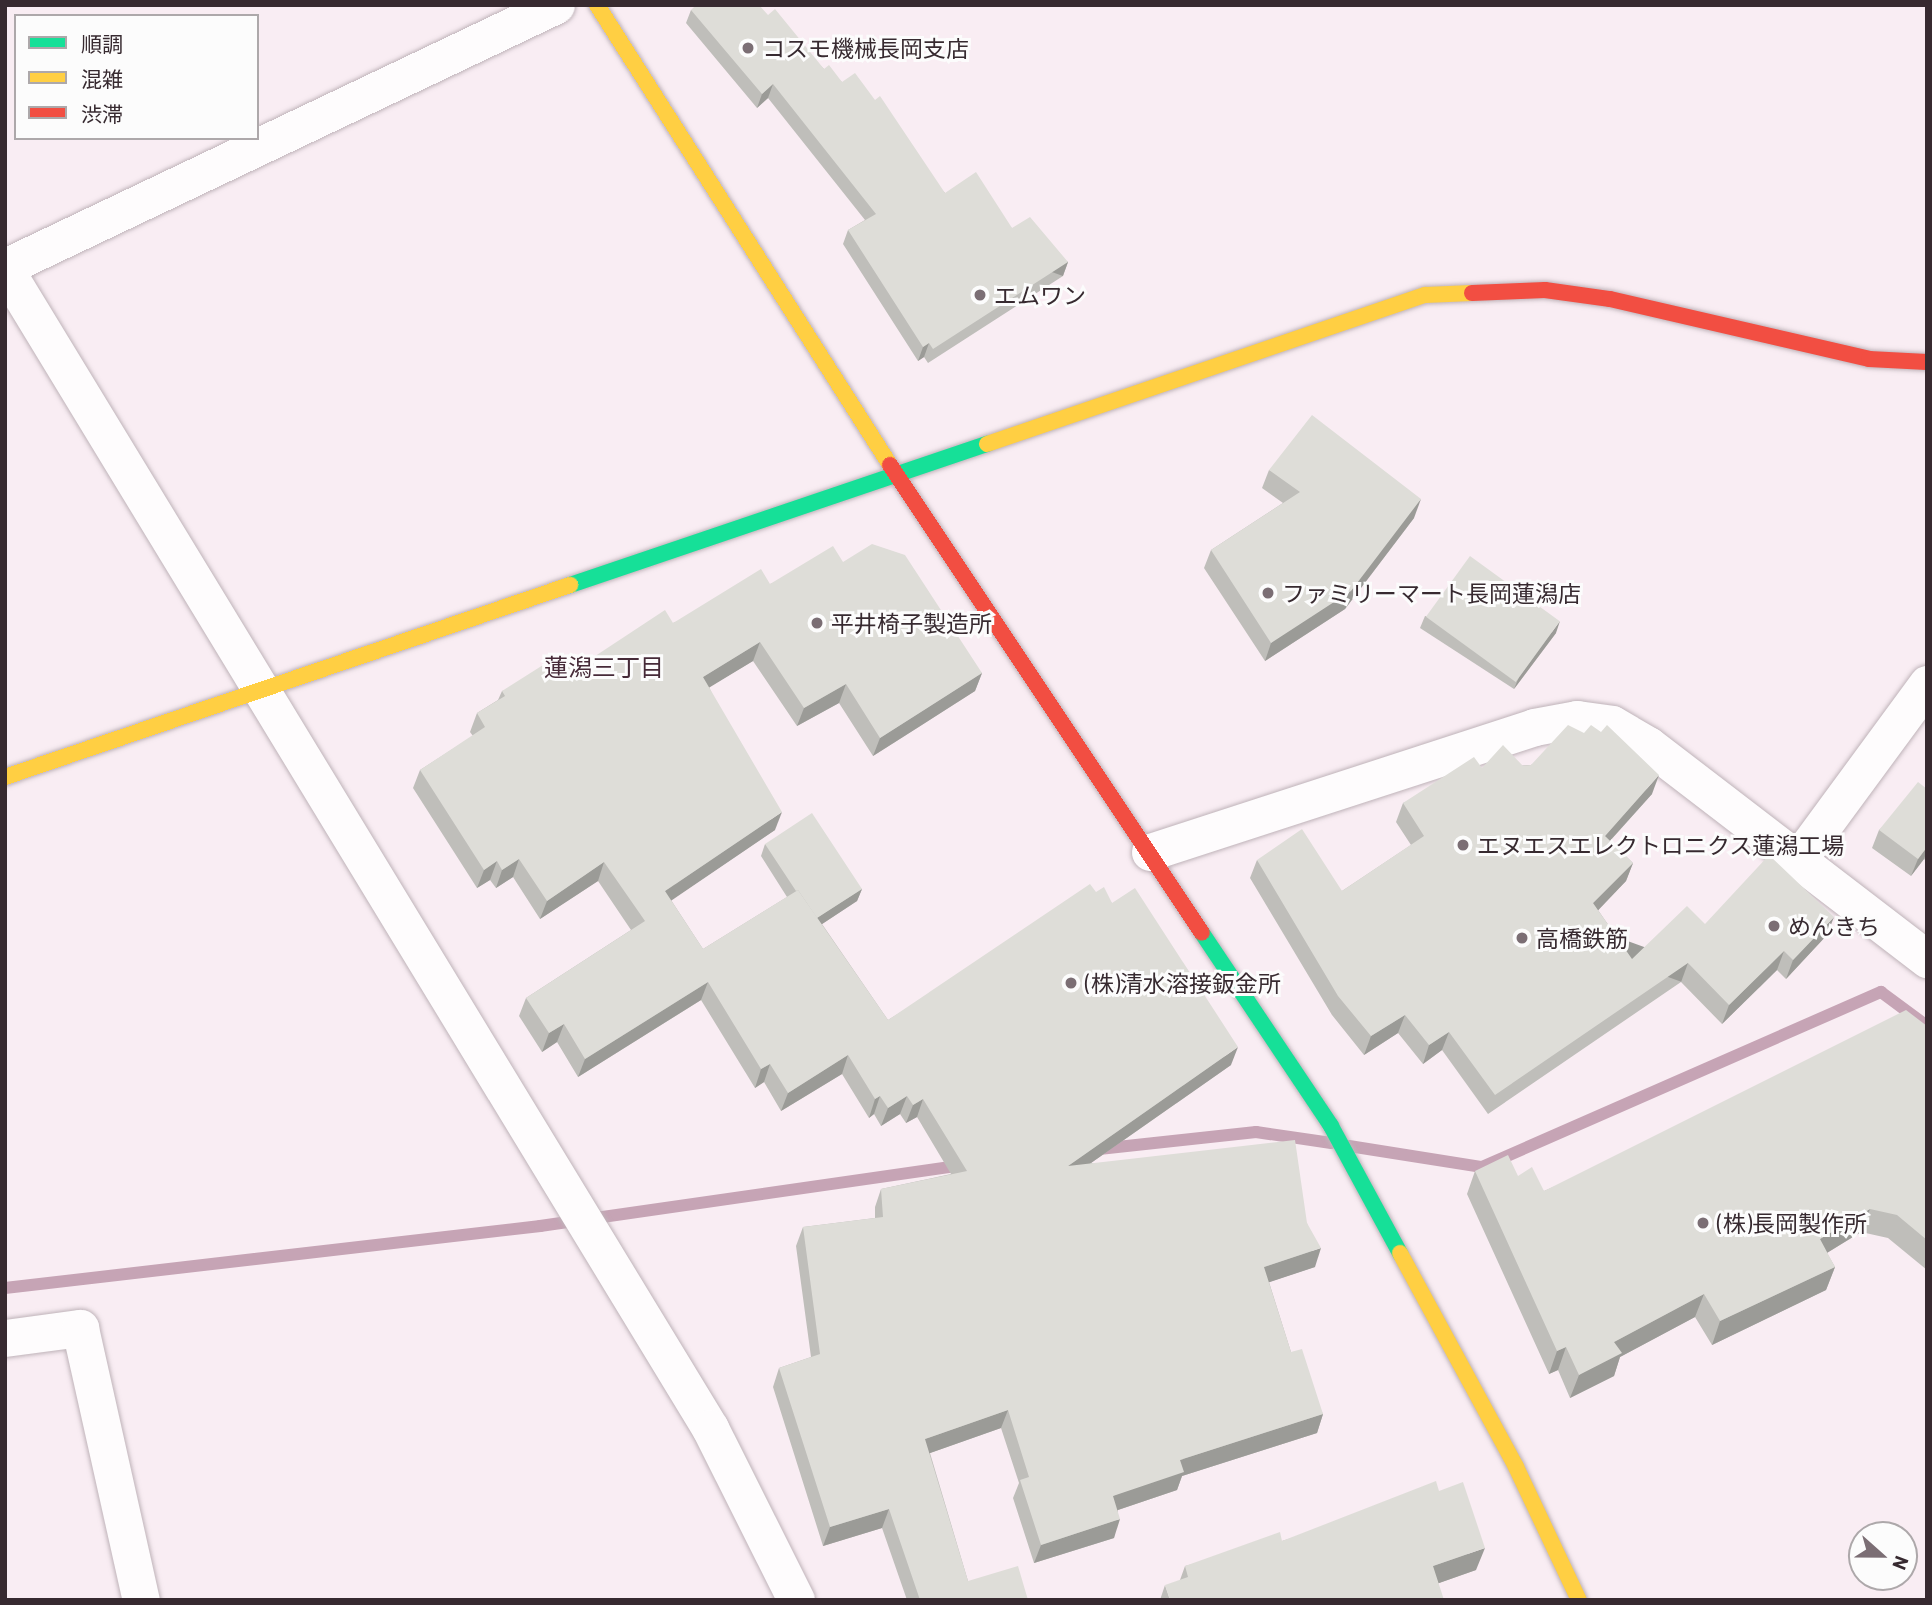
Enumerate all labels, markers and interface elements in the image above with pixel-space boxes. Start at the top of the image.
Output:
legend [14,14,259,140]
text: 順調 [81,31,123,56]
place label: コスモ機械長岡支店 [762,34,969,62]
marker: コスモ機械長岡支店 [740,40,756,56]
text: 混雑 [81,66,123,91]
text: 渋滞 [81,101,123,126]
place label: エムワン [994,281,1086,309]
marker: エムワン [972,287,988,303]
place label: ファミリーマート長岡蓮潟店 [1282,579,1581,607]
marker: ファミリーマート長岡蓮潟店 [1260,585,1276,601]
place label: 平井椅子製造所 [831,609,992,637]
marker: 平井椅子製造所 [809,615,825,631]
district label: 蓮潟三丁目 [544,653,664,681]
place label: エヌエスエレクトロニクス蓮潟工場 [1477,831,1845,859]
marker: エヌエスエレクトロニクス蓮潟工場 [1455,837,1471,853]
place label: めんきち [1788,912,1880,940]
marker: めんきち [1766,918,1782,934]
place label: 高橋鉄筋 [1536,924,1628,952]
marker: 高橋鉄筋 [1514,930,1530,946]
place label: (株)清水溶接鈑金所 [1085,969,1281,997]
marker: (株)清水溶接鈑金所 [1063,975,1079,991]
place label: (株)長岡製作所 [1717,1209,1867,1237]
marker: (株)長岡製作所 [1695,1215,1711,1231]
north arrow [1848,1521,1918,1591]
text: N [1888,1553,1914,1573]

